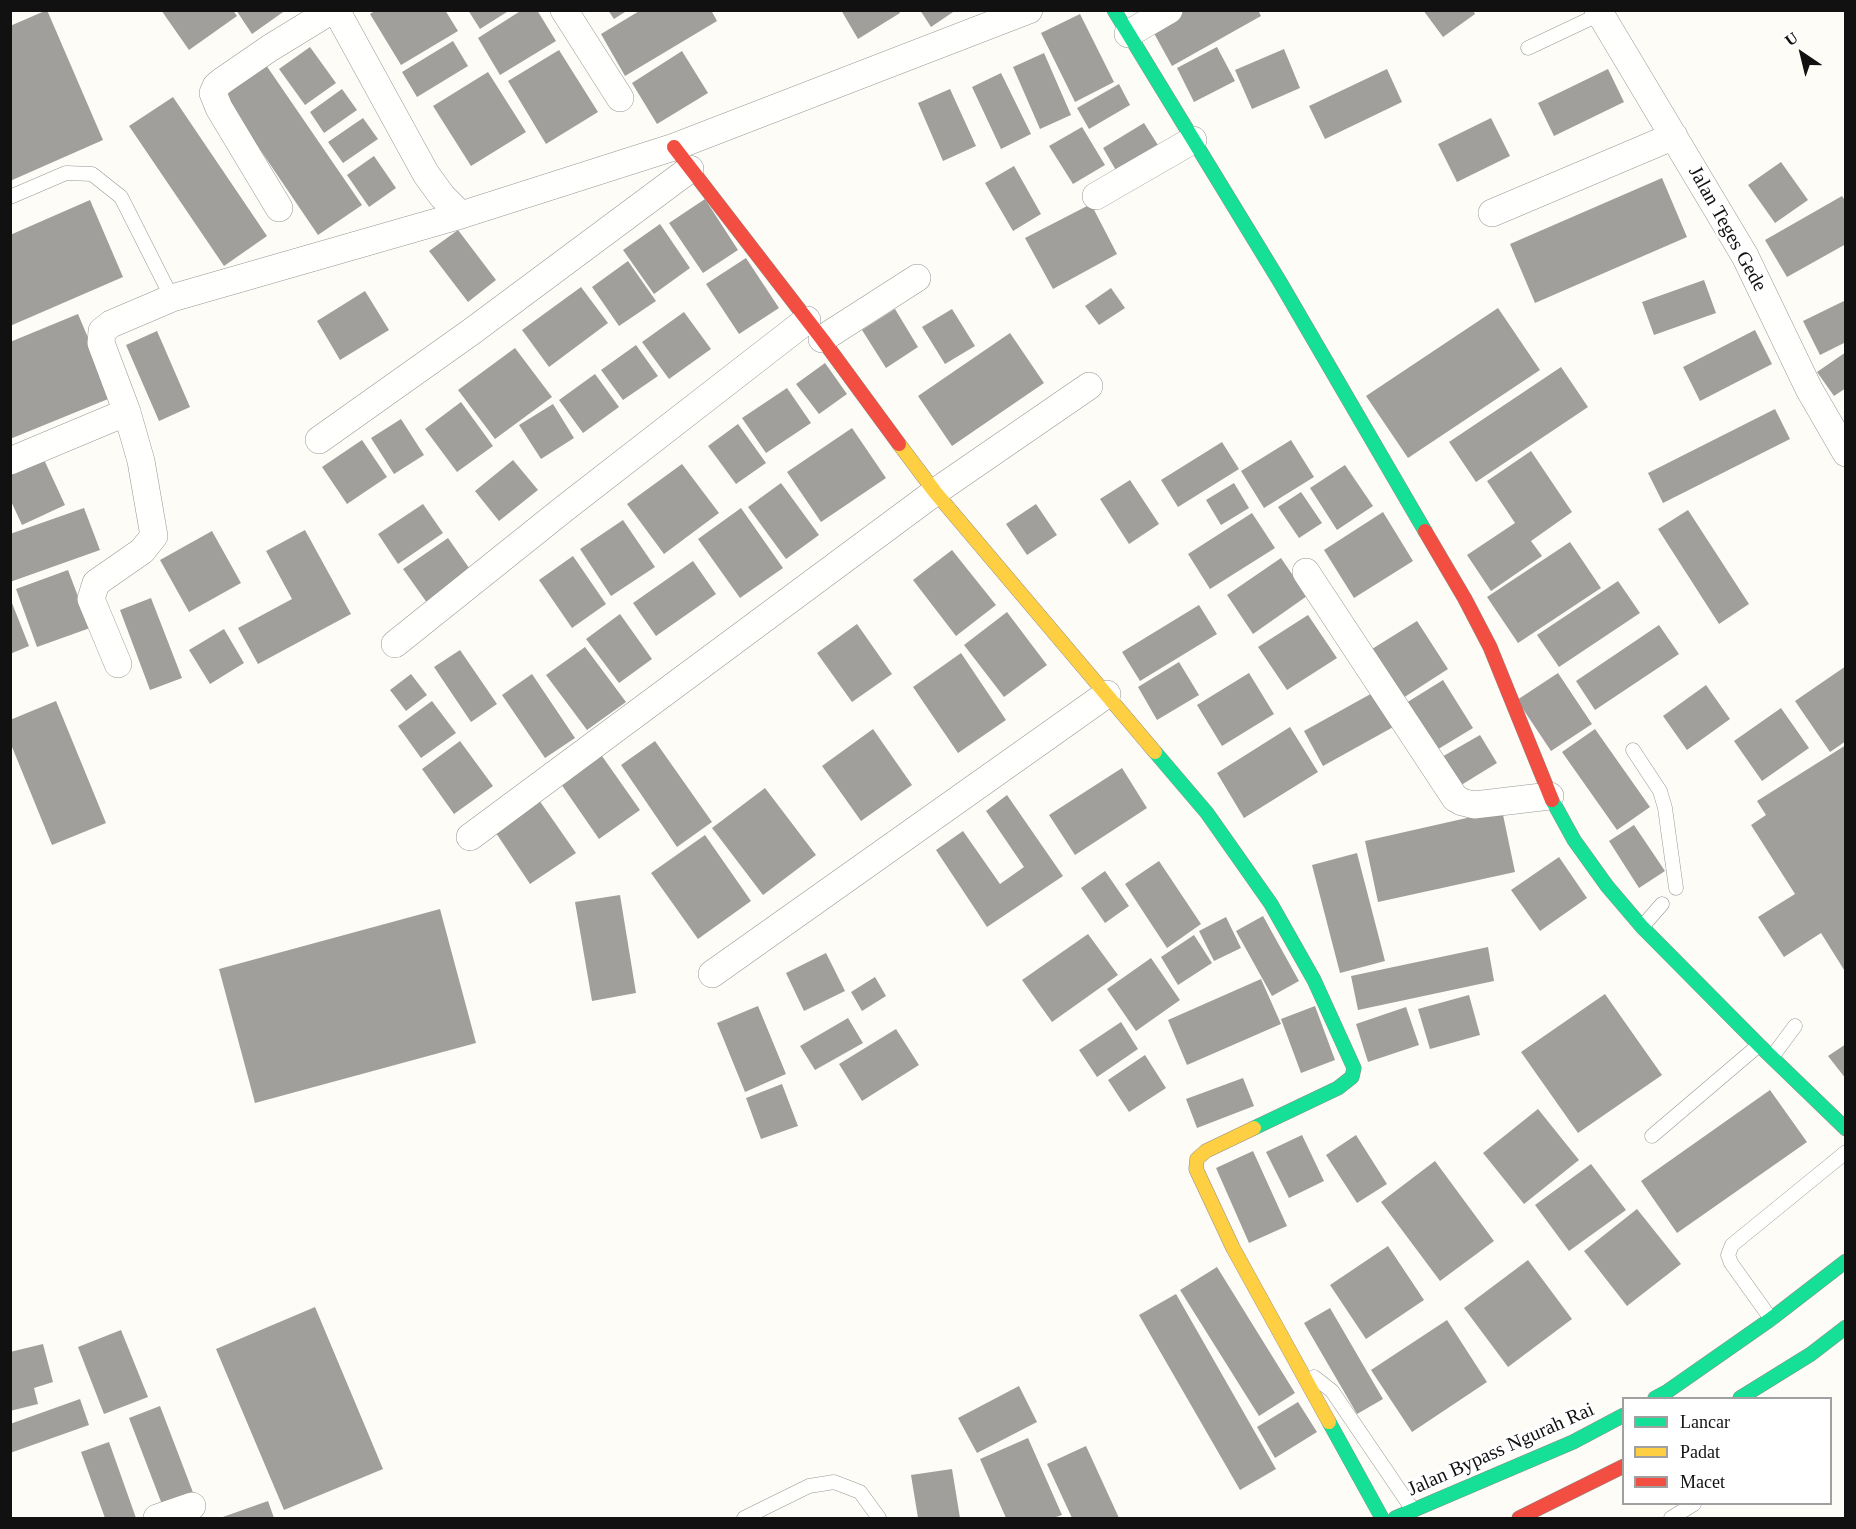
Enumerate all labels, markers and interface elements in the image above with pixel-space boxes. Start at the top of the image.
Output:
north arrow [1772,24,1832,84]
text: U [1782,29,1801,49]
street label: Jalan Teges Gede [1683,162,1771,296]
legend [1622,1397,1832,1505]
street label: Jalan Bypass Ngurah Rai [1404,1398,1598,1502]
text: Lancar [1680,1412,1730,1432]
text: Padat [1680,1442,1720,1462]
text: Macet [1680,1472,1725,1492]

